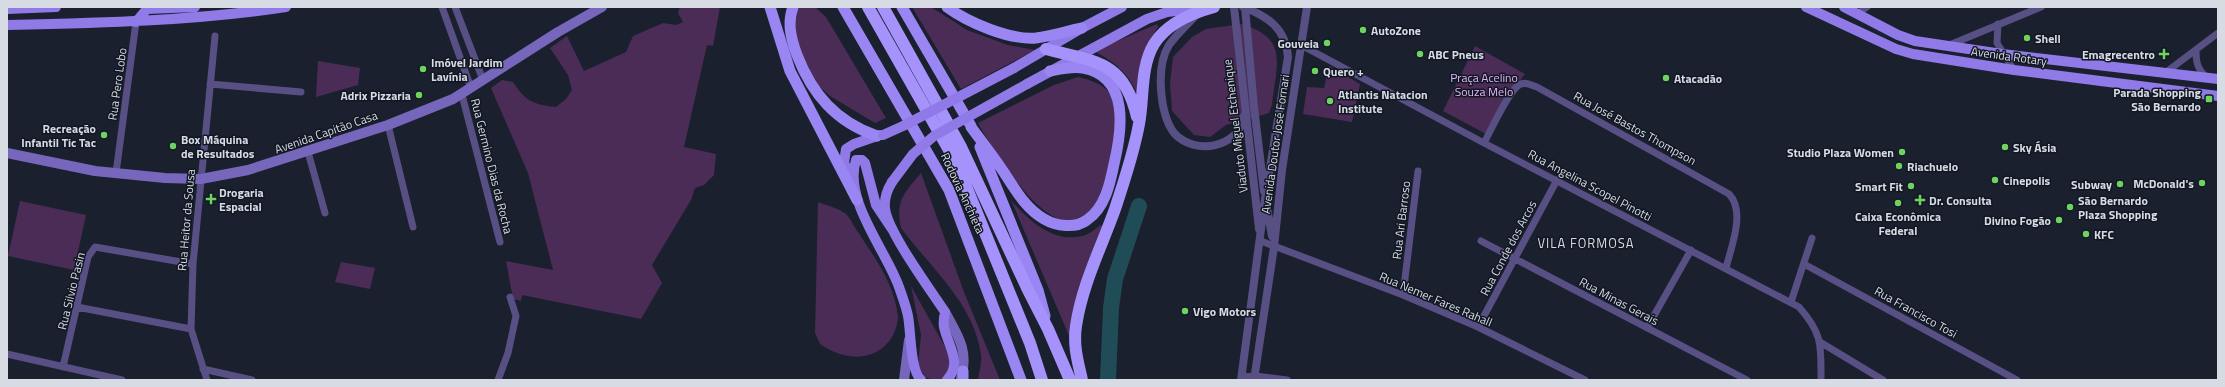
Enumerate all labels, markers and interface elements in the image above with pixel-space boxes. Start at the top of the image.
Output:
place label: AutoZone [1371,21,1421,40]
marker: AutoZone [1358,25,1368,35]
place label: Shell [2035,29,2061,48]
marker: Shell [2022,33,2032,43]
place label: Gouveia [1277,34,1319,53]
marker: Gouveia [1322,38,1332,48]
street label: Avenida Rotary [1970,41,2048,71]
place label: ABC Pneus [1428,45,1484,64]
place label: Emagrecentro [2082,45,2155,64]
street label: Rua Pero Lobo [102,46,132,122]
marker: Emagrecentro [2158,48,2170,60]
marker: ABC Pneus [1415,49,1425,59]
place label: Imóvel Jardim Lavínia [431,53,503,86]
street label: Viaduto Miguel Etchenique [1217,58,1253,194]
place label: Quero + [1323,62,1364,81]
marker: Imóvel Jardim Lavínia [418,64,428,74]
marker: Quero + [1310,66,1320,76]
park label: Praça Acelino Souza Melo [1450,68,1518,101]
place label: Atacadão [1674,69,1722,88]
street label: Avenida Doutor José Fornari [1256,73,1294,215]
marker: Atacadão [1661,73,1671,83]
place label: Parada Shopping São Bernardo [2113,83,2202,116]
place label: Atlantis Natacion Institute [1338,85,1428,118]
place label: Adrix Pizzaria [340,86,411,105]
street label: Rua José Bastos Thompson [1570,86,1700,170]
marker: Adrix Pizzaria [414,90,424,100]
marker: Parada Shopping São Bernardo [2204,94,2214,104]
street label: Rua Germino Dias da Rocha [466,96,518,236]
marker: Atlantis Natacion Institute [1325,96,1335,106]
street label: Avenida Capitão Casa [272,106,380,158]
place label: Recreação Infantil Tic Tac [21,119,96,152]
marker: Recreação Infantil Tic Tac [99,130,109,140]
place label: Box Máquina de Resultados [181,130,255,163]
place label: Sky Ásia [2013,138,2056,157]
marker: Box Máquina de Resultados [168,141,178,151]
marker: Sky Ásia [2000,142,2010,152]
place label: Studio Plaza Women [1787,143,1894,162]
street label: Rua Angelina Scopel Pinotti [1525,144,1655,226]
marker: Studio Plaza Women [1897,147,1907,157]
street label: Rodovia Anchieta [936,149,990,237]
place label: Riachuelo [1907,157,1958,176]
marker: Riachuelo [1894,161,1904,171]
street label: Rua Heitor da Sousa [172,168,200,272]
place label: Cinepolis [2003,171,2051,190]
place label: McDonald's [2133,174,2194,193]
marker: Cinepolis [1990,175,2000,185]
place label: Subway [2071,175,2112,194]
place label: Smart Fit [1855,177,1904,196]
marker: McDonald's [2197,178,2207,188]
marker: Subway [2115,179,2125,189]
street label: Rua Ari Barroso [1387,180,1415,260]
marker: Smart Fit [1906,181,1916,191]
place label: Drogaria Espacial [219,183,264,216]
place label: Dr. Consulta [1929,191,1992,210]
place label: São Bernardo Plaza Shopping [2078,191,2158,224]
marker: Drogaria Espacial [206,194,216,204]
marker: Dr. Consulta [1914,194,1926,206]
street label: Rua Conde dos Arcos [1475,196,1541,299]
marker: Caixa Econômica Federal [1893,198,1903,208]
marker: São Bernardo Plaza Shopping [2065,202,2075,212]
place label: Caixa Econômica Federal [1855,207,1941,240]
place label: Divino Fogão [1984,211,2051,230]
marker: Divino Fogão [2054,215,2064,225]
place label: KFC [2094,225,2114,244]
marker: KFC [2081,229,2091,239]
district label: VILA FORMOSA [1537,233,1635,253]
street label: Rua Silvio Pasin [52,250,90,332]
street label: Rua Nemer Fares Rahall [1377,267,1495,331]
street label: Rua Minas Gerais [1576,272,1662,330]
street label: Rua Francisco Tosi [1871,281,1961,343]
place label: Vigo Motors [1193,302,1257,321]
marker: Vigo Motors [1180,306,1190,316]

